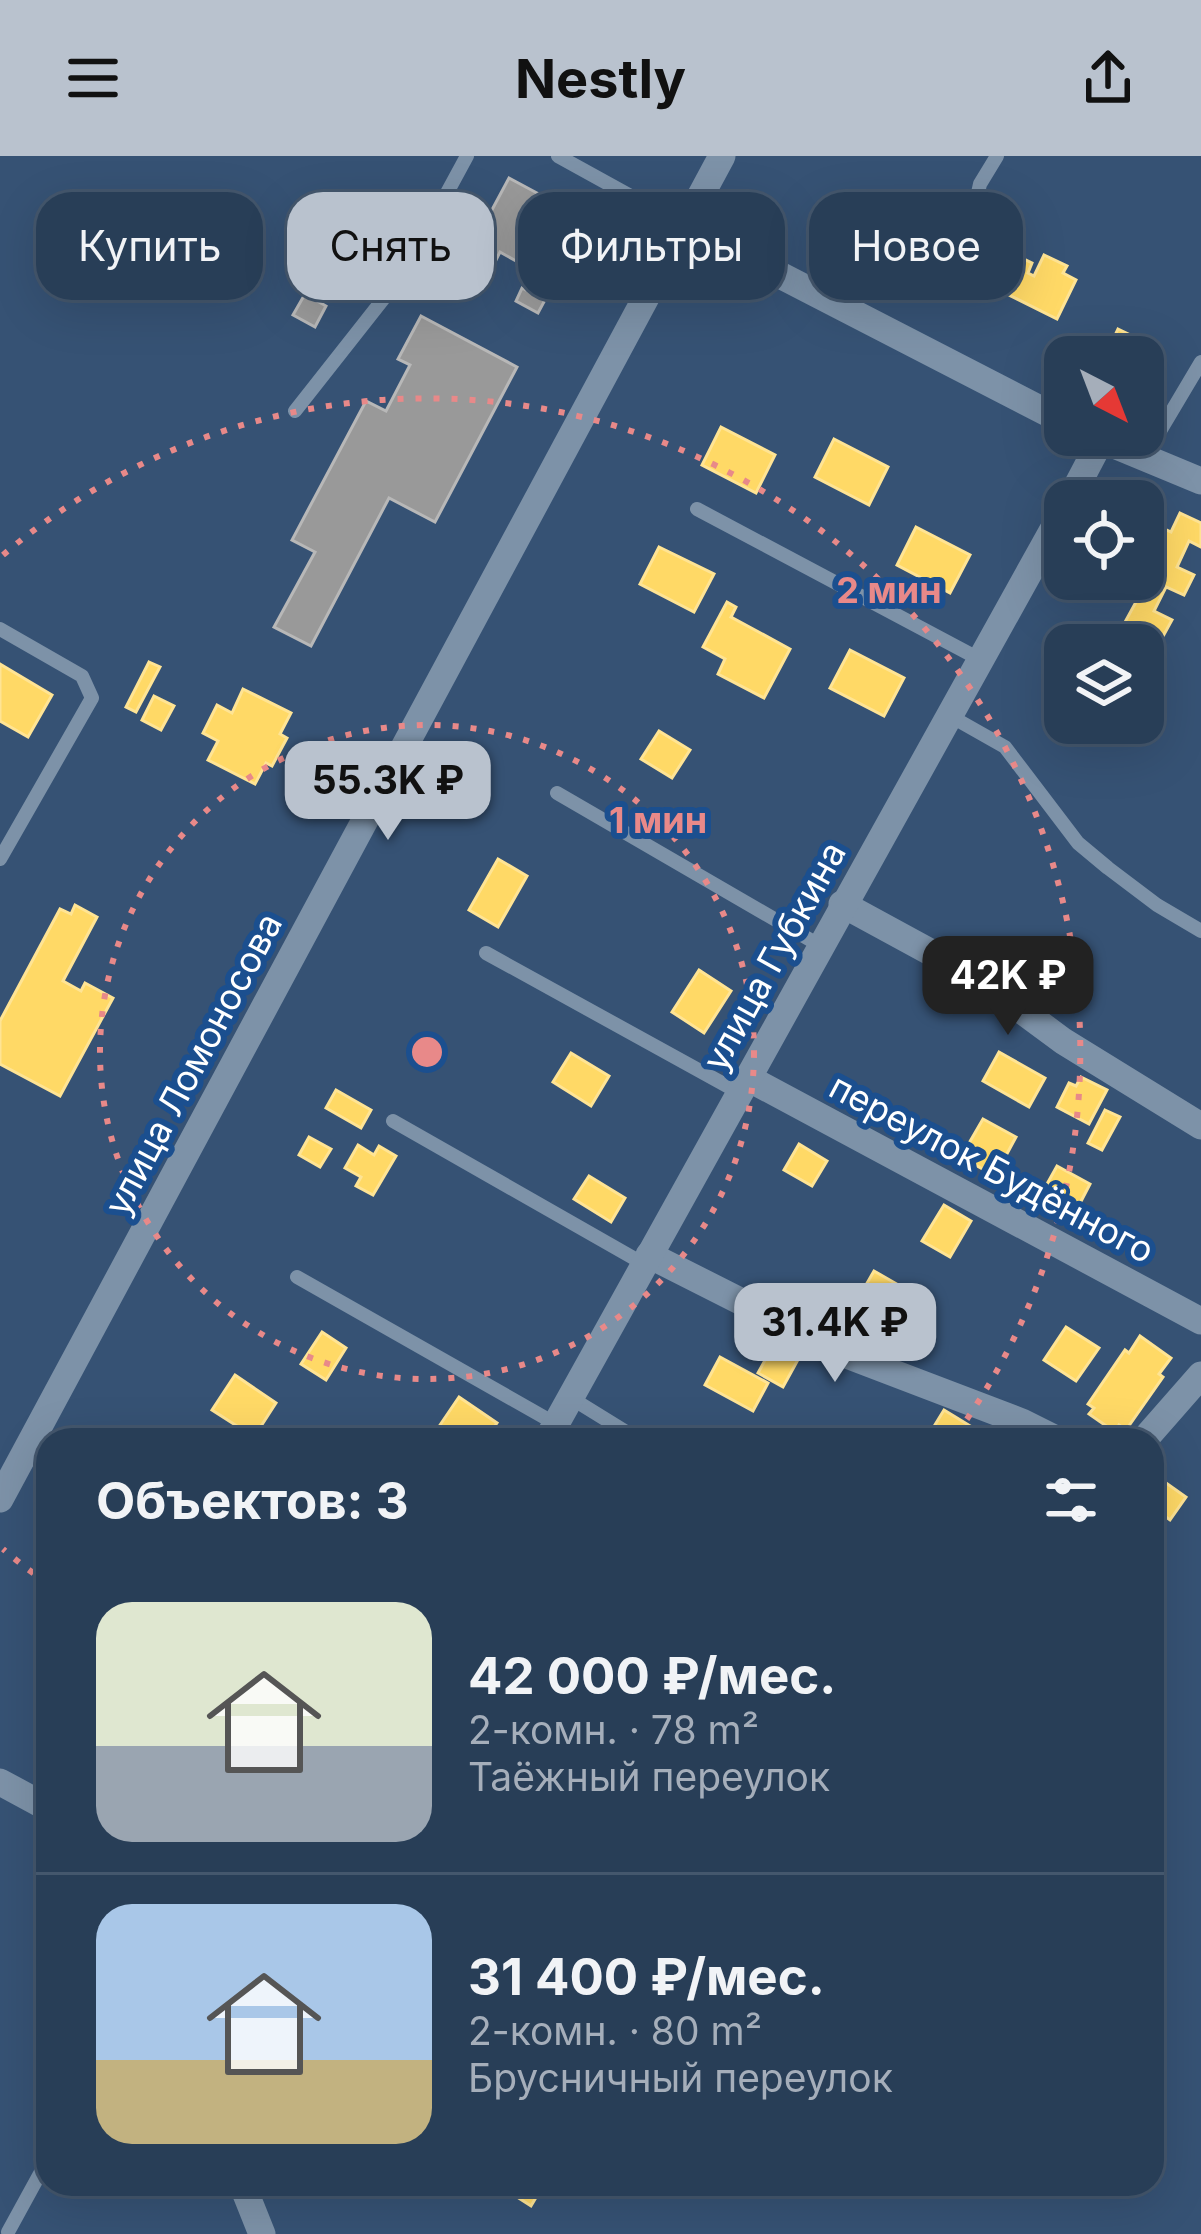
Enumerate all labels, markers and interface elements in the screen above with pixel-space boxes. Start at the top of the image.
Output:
icon: menu [60,45,126,111]
icon: share [1075,45,1141,111]
text: Nestly [515,46,686,111]
chip: Купить [36,192,263,300]
chip: Снять [287,192,494,300]
chip: Фильтры [518,192,785,300]
chip: Новое [809,192,1023,300]
north arrow [1044,336,1164,456]
map controls [1044,336,1164,744]
button: locate [1044,480,1164,600]
text: 2 мин [836,568,942,612]
button: layers [1044,624,1164,744]
pin: 55.3K ₽ [277,741,499,843]
text: 55.3K ₽ [312,756,464,803]
text: 1 мин [609,798,707,842]
street label: улица Губкина [693,834,855,1078]
street label: улица Ломоносова [95,905,291,1223]
pin: 42K ₽ [924,936,1092,1038]
text: 42K ₽ [949,951,1067,998]
centre of rings [406,1031,448,1073]
street label: переулок Будённого [822,1064,1162,1272]
pin: 31.4K ₽ [724,1283,946,1385]
text: 31.4K ₽ [761,1298,909,1345]
icon: filters [1038,1467,1104,1533]
text: Объектов: 3 [96,1470,409,1531]
text: 42 000 ₽/мес. [468,1645,836,1706]
icon: home [192,1650,336,1794]
text: 2-комн. · 78 m² [468,1706,759,1753]
text: Таёжный переулок [468,1753,830,1800]
text: 31 400 ₽/мес. [468,1946,825,2007]
icon: home [192,1952,336,2096]
text: 2-комн. · 80 m² [468,2007,762,2054]
text: Брусничный переулок [468,2054,893,2101]

